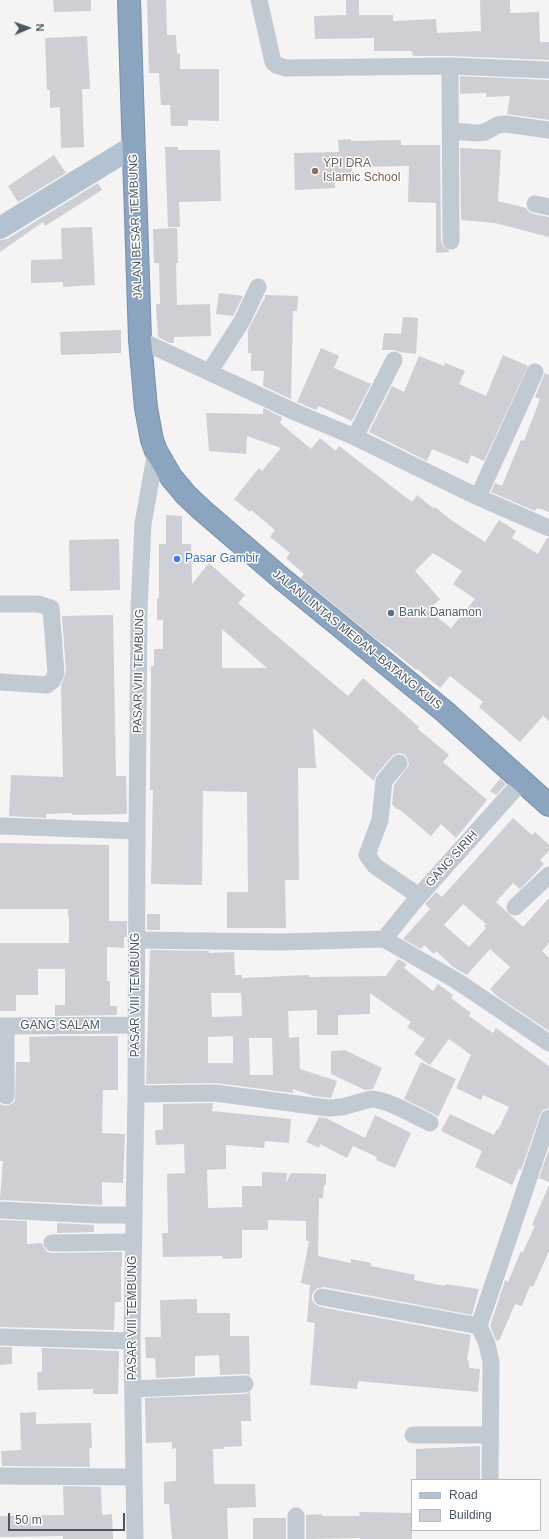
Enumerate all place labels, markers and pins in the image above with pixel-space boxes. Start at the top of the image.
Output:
place label: YPI DRA Islamic School [323,157,400,185]
marker: YPI DRA Islamic School [310,166,320,176]
place label: Pasar Gambir [185,552,259,566]
marker: Pasar Gambir [172,554,182,564]
place label: Bank Danamon [399,606,482,620]
marker: Bank Danamon [386,608,396,618]

